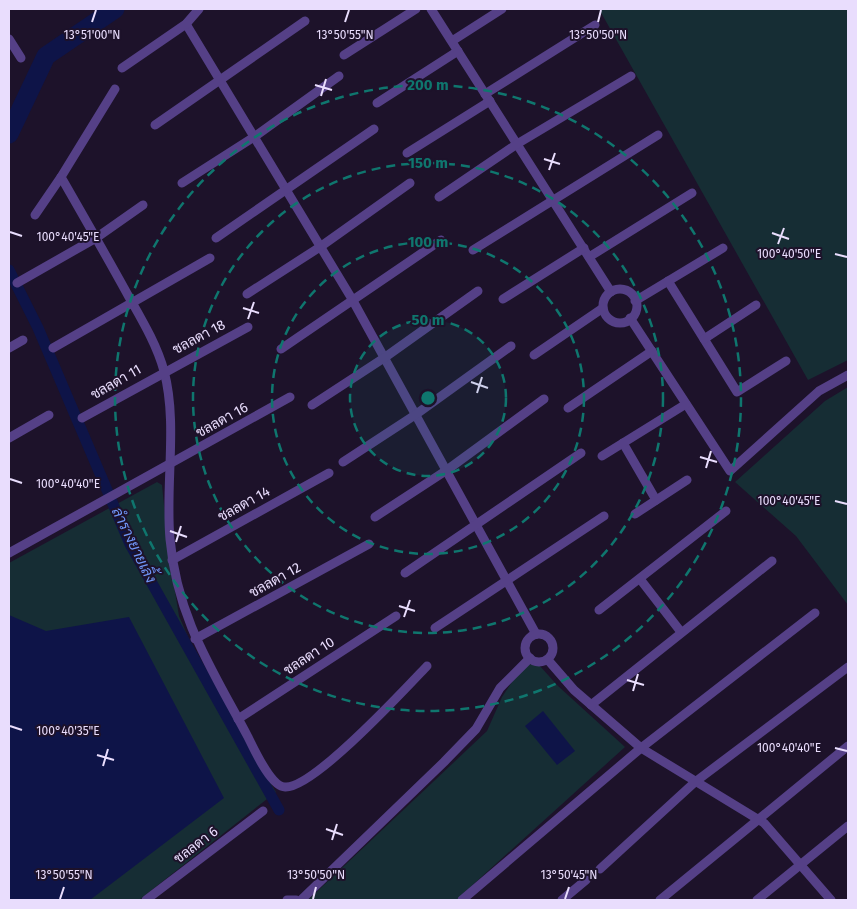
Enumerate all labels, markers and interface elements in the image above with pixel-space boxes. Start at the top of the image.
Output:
text: 13°51'00"N [64,28,120,42]
text: 13°50'55"N [316,28,374,42]
text: 13°50'50"N [569,28,627,42]
text: 200 m [407,76,449,94]
text: 150 m [408,154,448,172]
text: 100°40'45"E [36,230,100,244]
text: 100 m [408,233,448,251]
text: 100°40'50"E [757,247,821,261]
text: 50 m [411,311,445,329]
street label: ชลลดา 18 [170,316,229,358]
street label: ชลลดา 11 [88,361,144,403]
centre of rings [419,389,437,407]
street label: ชลลดา 16 [193,399,251,441]
text: 100°40'40"E [36,477,100,491]
street label: ชลลดา 14 [215,482,274,525]
text: 100°40'45"E [757,494,821,508]
water label: ลำรางยายเลิ้ง [108,502,165,586]
street label: ชลลดา 12 [246,559,304,601]
street label: ชลลดา 10 [280,633,338,679]
text: 100°40'35"E [36,724,100,738]
text: 100°40'40"E [757,741,821,755]
street label: ชลลดา 6 [171,823,221,867]
text: 13°50'55"N [35,868,93,882]
text: 13°50'50"N [287,868,345,882]
text: 13°50'45"N [540,868,598,882]

